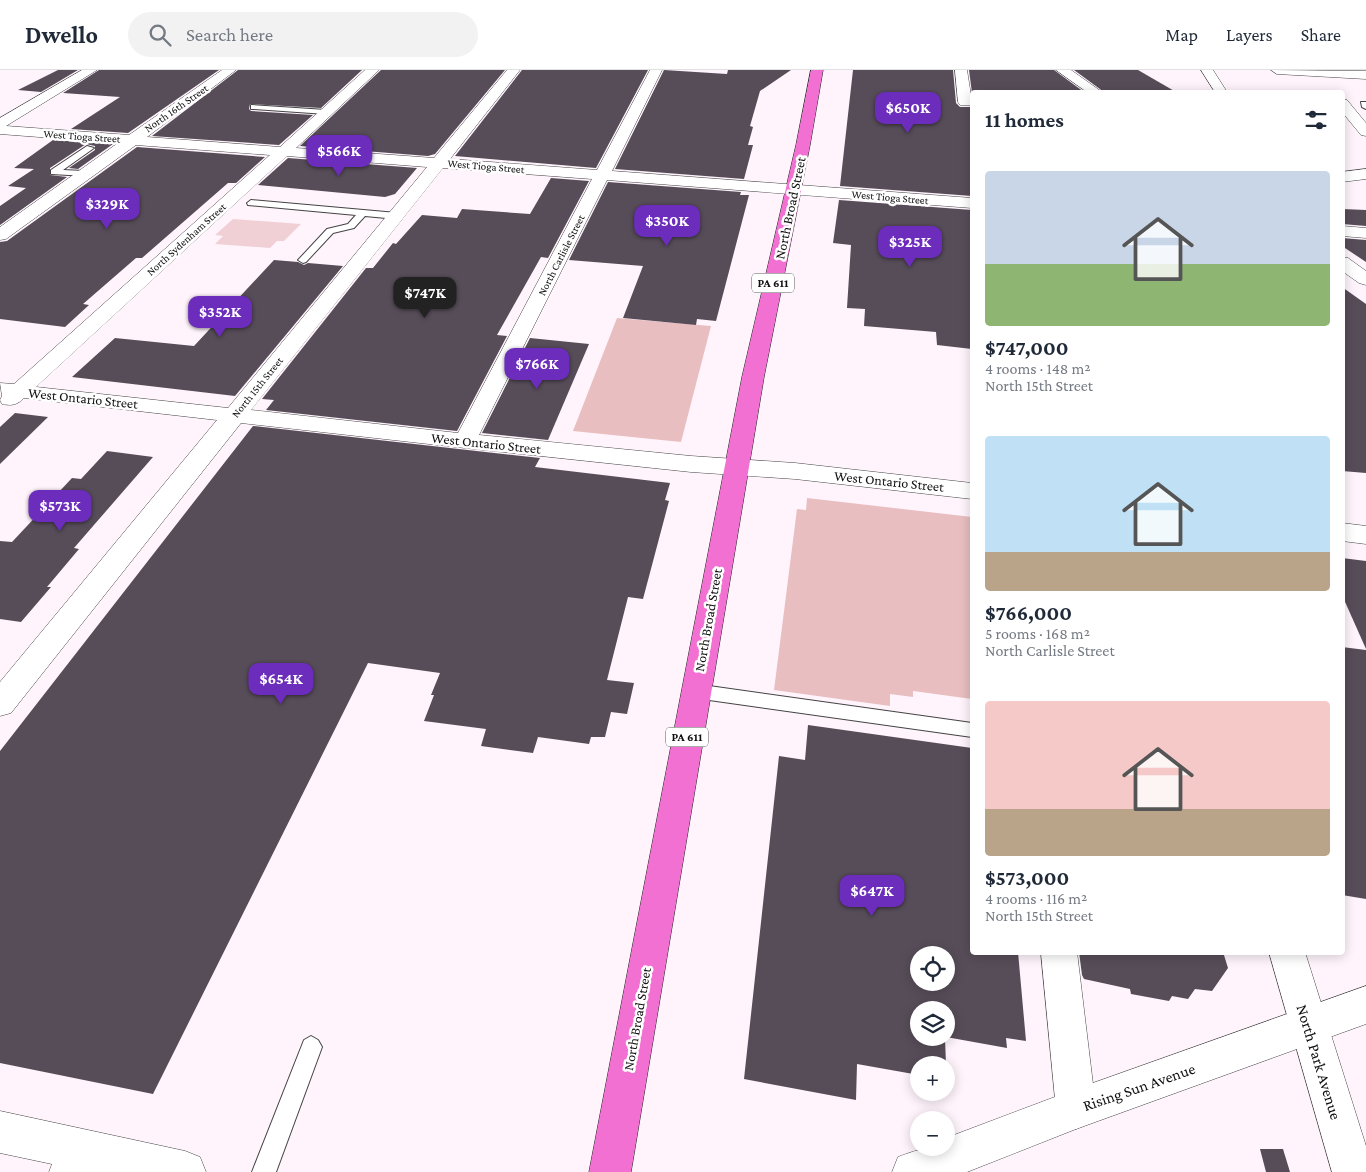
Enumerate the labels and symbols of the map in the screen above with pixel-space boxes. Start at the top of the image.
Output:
street label: North 16th Street [142,81,210,134]
pin: $650K [873,92,943,134]
street label: West Tioga Street [43,127,121,146]
pin: $566K [304,134,374,177]
street label: North Broad Street [771,155,809,261]
street label: West Tioga Street [447,157,525,176]
pin: $329K [72,188,142,230]
street label: West Tioga Street [851,188,929,207]
street label: North Sydenham Street [144,200,229,278]
pin: $350K [632,204,702,247]
street label: North Carlisle Street [535,212,587,297]
pin: $325K [875,226,945,268]
road number: PA 611 [752,274,794,292]
pin: $747K [390,276,460,319]
pin: $352K [185,296,255,338]
pin: $766K [502,348,572,390]
street label: North 15th Street [229,354,285,420]
street label: West Ontario Street [27,384,139,412]
street label: West Ontario Street [430,429,542,457]
street label: West Ontario Street [833,467,945,495]
pin: $573K [25,490,95,532]
street label: North Broad Street [691,567,725,673]
pin: $654K [246,662,316,705]
road number: PA 611 [666,728,708,746]
pin: $647K [837,874,907,917]
street label: North Broad Street [620,966,654,1072]
street label: North Park Avenue [1293,1002,1345,1122]
street label: Rising Sun Avenue [1081,1060,1198,1115]

